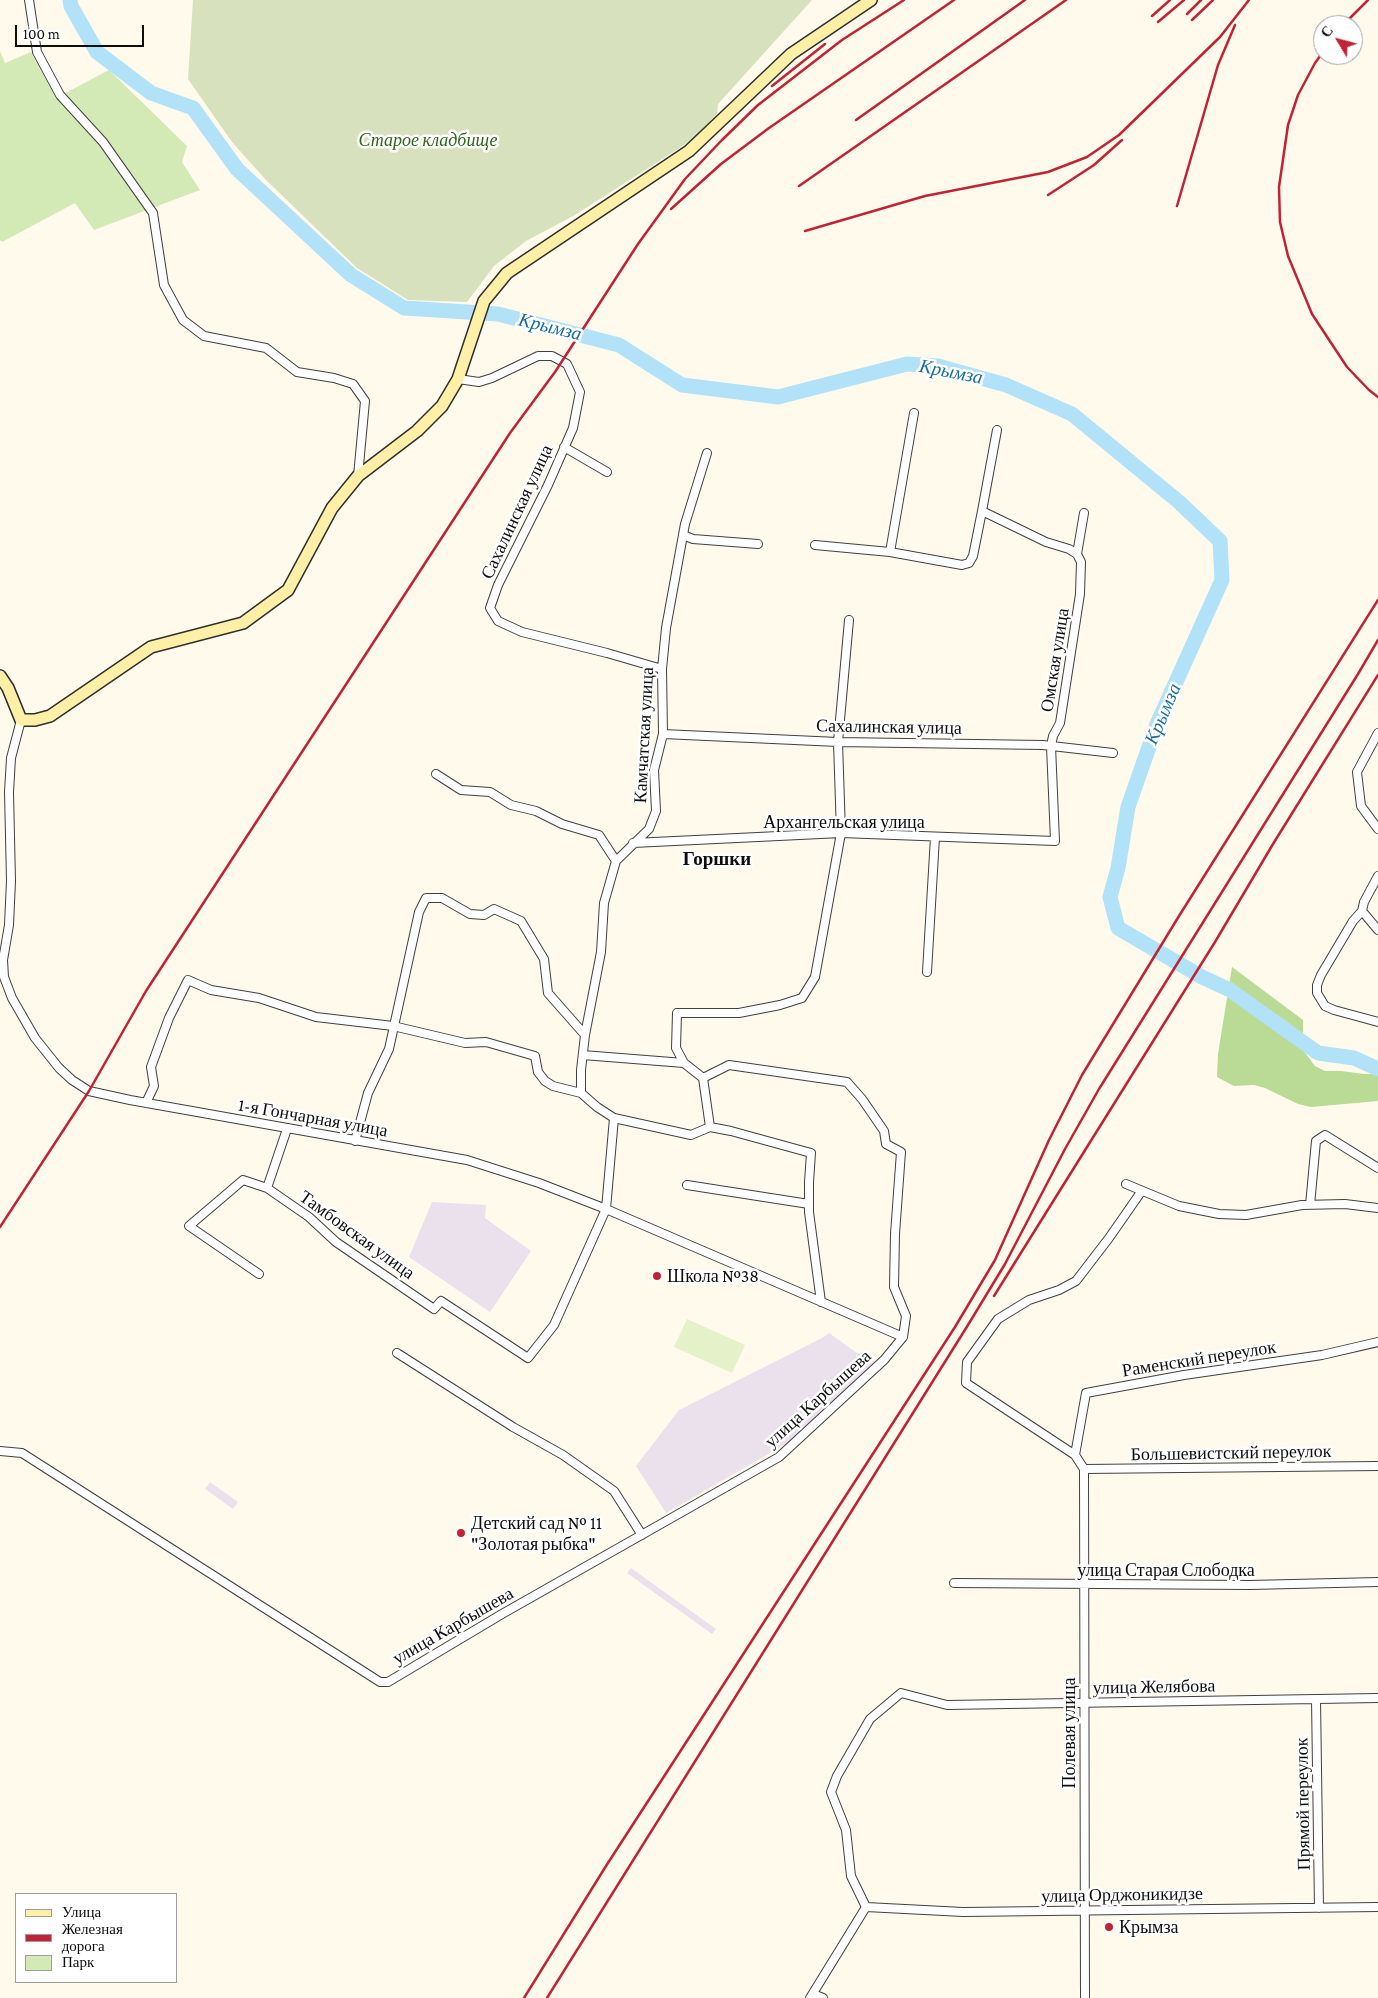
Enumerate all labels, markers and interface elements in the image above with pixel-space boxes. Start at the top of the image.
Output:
scale bar [18,15,146,47]
north arrow [1313,15,1363,65]
text: С [1317,23,1336,40]
text: 100 m [23,26,60,42]
park label: Старое кладбище [359,129,497,151]
water label: Крымза [516,308,584,346]
water label: Крымза [917,355,985,389]
street label: Сахалинская улица [476,441,558,583]
street label: Омская улица [1036,606,1074,714]
street label: Камчатская улица [630,666,658,804]
water label: Крымза [1140,680,1186,748]
street label: Сахалинская улица [816,715,962,739]
street label: Архангельская улица [763,811,925,833]
district label: Горшки [683,848,751,870]
street label: 1-я Гончарная улица [237,1094,389,1142]
street label: Тамбовская улица [295,1186,419,1284]
place label: Школа №38 [667,1265,759,1287]
marker: Школа №38 [651,1270,663,1282]
street label: Раменский переулок [1121,1336,1277,1382]
street label: улица Карбышева [760,1345,876,1453]
street label: Большевистский переулок [1130,1440,1332,1466]
place label: Детский сад № 11 "Золотая рыбка" [471,1512,602,1555]
marker: Детский сад № 11 "Золотая рыбка" [455,1527,467,1539]
street label: улица Старая Слободка [1077,1559,1255,1581]
street label: улица Карбышева [389,1583,517,1669]
street label: улица Желябова [1092,1675,1216,1699]
street label: Полевая улица [1058,1677,1080,1789]
street label: Прямой переулок [1291,1737,1315,1871]
street label: улица Орджоникидзе [1041,1883,1203,1907]
legend [15,1893,178,1983]
text: Улица [62,1904,101,1920]
place label: Крымза [1119,1916,1179,1938]
text: Железная дорога [62,1921,123,1954]
marker: Крымза [1103,1921,1115,1933]
text: Парк [62,1954,94,1970]

